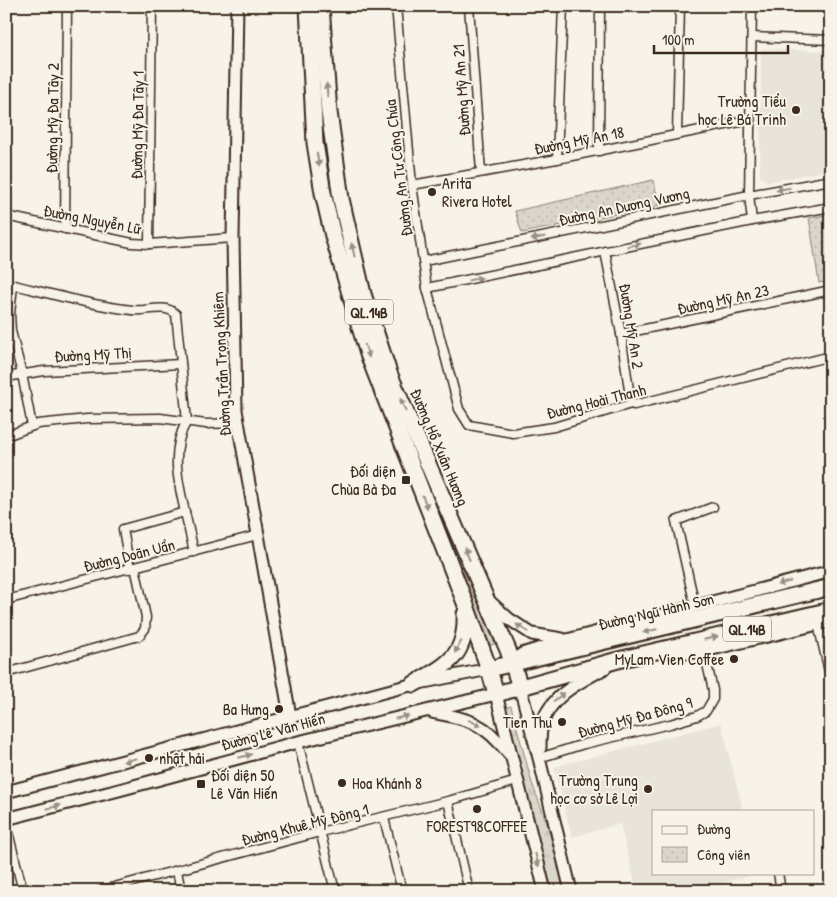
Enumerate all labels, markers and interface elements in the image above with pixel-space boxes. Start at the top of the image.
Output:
scale bar [654,22,788,54]
text: 100 m [662,29,695,50]
street label: Đường Mỹ An 21 [447,43,475,136]
street label: Đường Mỹ Đa Tây 2 [40,62,64,173]
street label: Đường Mỹ Đa Tây 1 [125,70,149,179]
one-way arrow [323,82,331,98]
place label: Trường Tiểu học Lê Bá Trinh [698,90,787,130]
street label: Đường An Tư Công Chúa [379,98,417,238]
marker: Trường Tiểu học Lê Bá Trinh [790,104,802,116]
street label: Đường Mỹ An 18 [532,120,626,159]
one-way arrow [314,152,322,168]
place label: Arita Rivera Hotel [442,172,513,212]
street label: Đường An Dương Vương [557,181,691,231]
one-way arrow [774,185,790,193]
marker: Arita Rivera Hotel [426,186,438,198]
street label: Đường Nguyễn Lữ [42,199,144,239]
one-way arrow [530,234,545,242]
one-way arrow [626,241,642,249]
one-way arrow [349,243,357,258]
one-way arrow [467,275,483,283]
street label: Đường Mỹ An 23 [675,279,771,319]
street label: Đường Mỹ An 2 [614,282,650,371]
street label: Đường Trần Trọng Khiêm [206,291,236,437]
road number: QL.14B [345,300,393,324]
street label: Đường Mỹ Thị [54,341,132,367]
one-way arrow [363,343,371,358]
street label: Đường Hoài Thanh [544,378,648,424]
street label: Đường Hồ Xuân Hương [405,385,475,509]
one-way arrow [398,398,406,412]
place label: Đối diện Chùa Bà Đa [331,460,396,500]
marker: Đối diện Chùa Bà Đa [400,474,412,486]
one-way arrow [422,495,430,509]
street label: Đường Doãn Uẩn [81,533,177,577]
one-way arrow [463,547,471,561]
one-way arrow [776,580,791,588]
street label: Đường Ngũ Hành Sơn [596,587,716,635]
road number: QL.14B [723,616,771,642]
one-way arrow [516,623,529,633]
one-way arrow [643,627,658,635]
one-way arrow [703,634,718,642]
one-way arrow [454,640,462,655]
place label: MyLam Vien Coffee [615,648,725,670]
marker: MyLam Vien Coffee [728,653,740,665]
street label: Đường Mỹ Đa Đông 9 [575,691,695,743]
one-way arrow [552,692,565,703]
place label: Ba Hưng [223,698,269,720]
marker: Ba Hưng [273,703,285,715]
street label: Đường Lê Văn Hiến [219,707,327,755]
place label: Tien Thu [503,711,553,733]
one-way arrow [395,713,410,721]
marker: Tien Thu [556,716,568,728]
one-way arrow [468,720,482,728]
place label: nhật hải [159,747,205,769]
marker: nhật hải [143,752,155,764]
one-way arrow [237,752,252,760]
one-way arrow [123,756,138,764]
place label: Đối diện 50 Lê Văn Hiến [211,764,278,804]
place label: Trường Trung học cơ sở Lê Lợi [550,769,638,809]
place label: Hoa Khánh 8 [352,772,422,794]
marker: Hoa Khánh 8 [336,777,348,789]
marker: Đối diện 50 Lê Văn Hiến [195,778,207,790]
marker: Trường Trung học cơ sở Lê Lợi [642,783,654,795]
street label: Đường Khuê Mỹ Đông 1 [239,798,371,850]
one-way arrow [46,803,61,811]
marker: FOREST98COFFEE [471,803,483,815]
legend [652,810,814,874]
place label: FOREST98COFFEE [426,815,527,837]
text: Đường [697,818,731,839]
text: Công viên [697,844,751,865]
one-way arrow [533,853,541,868]

